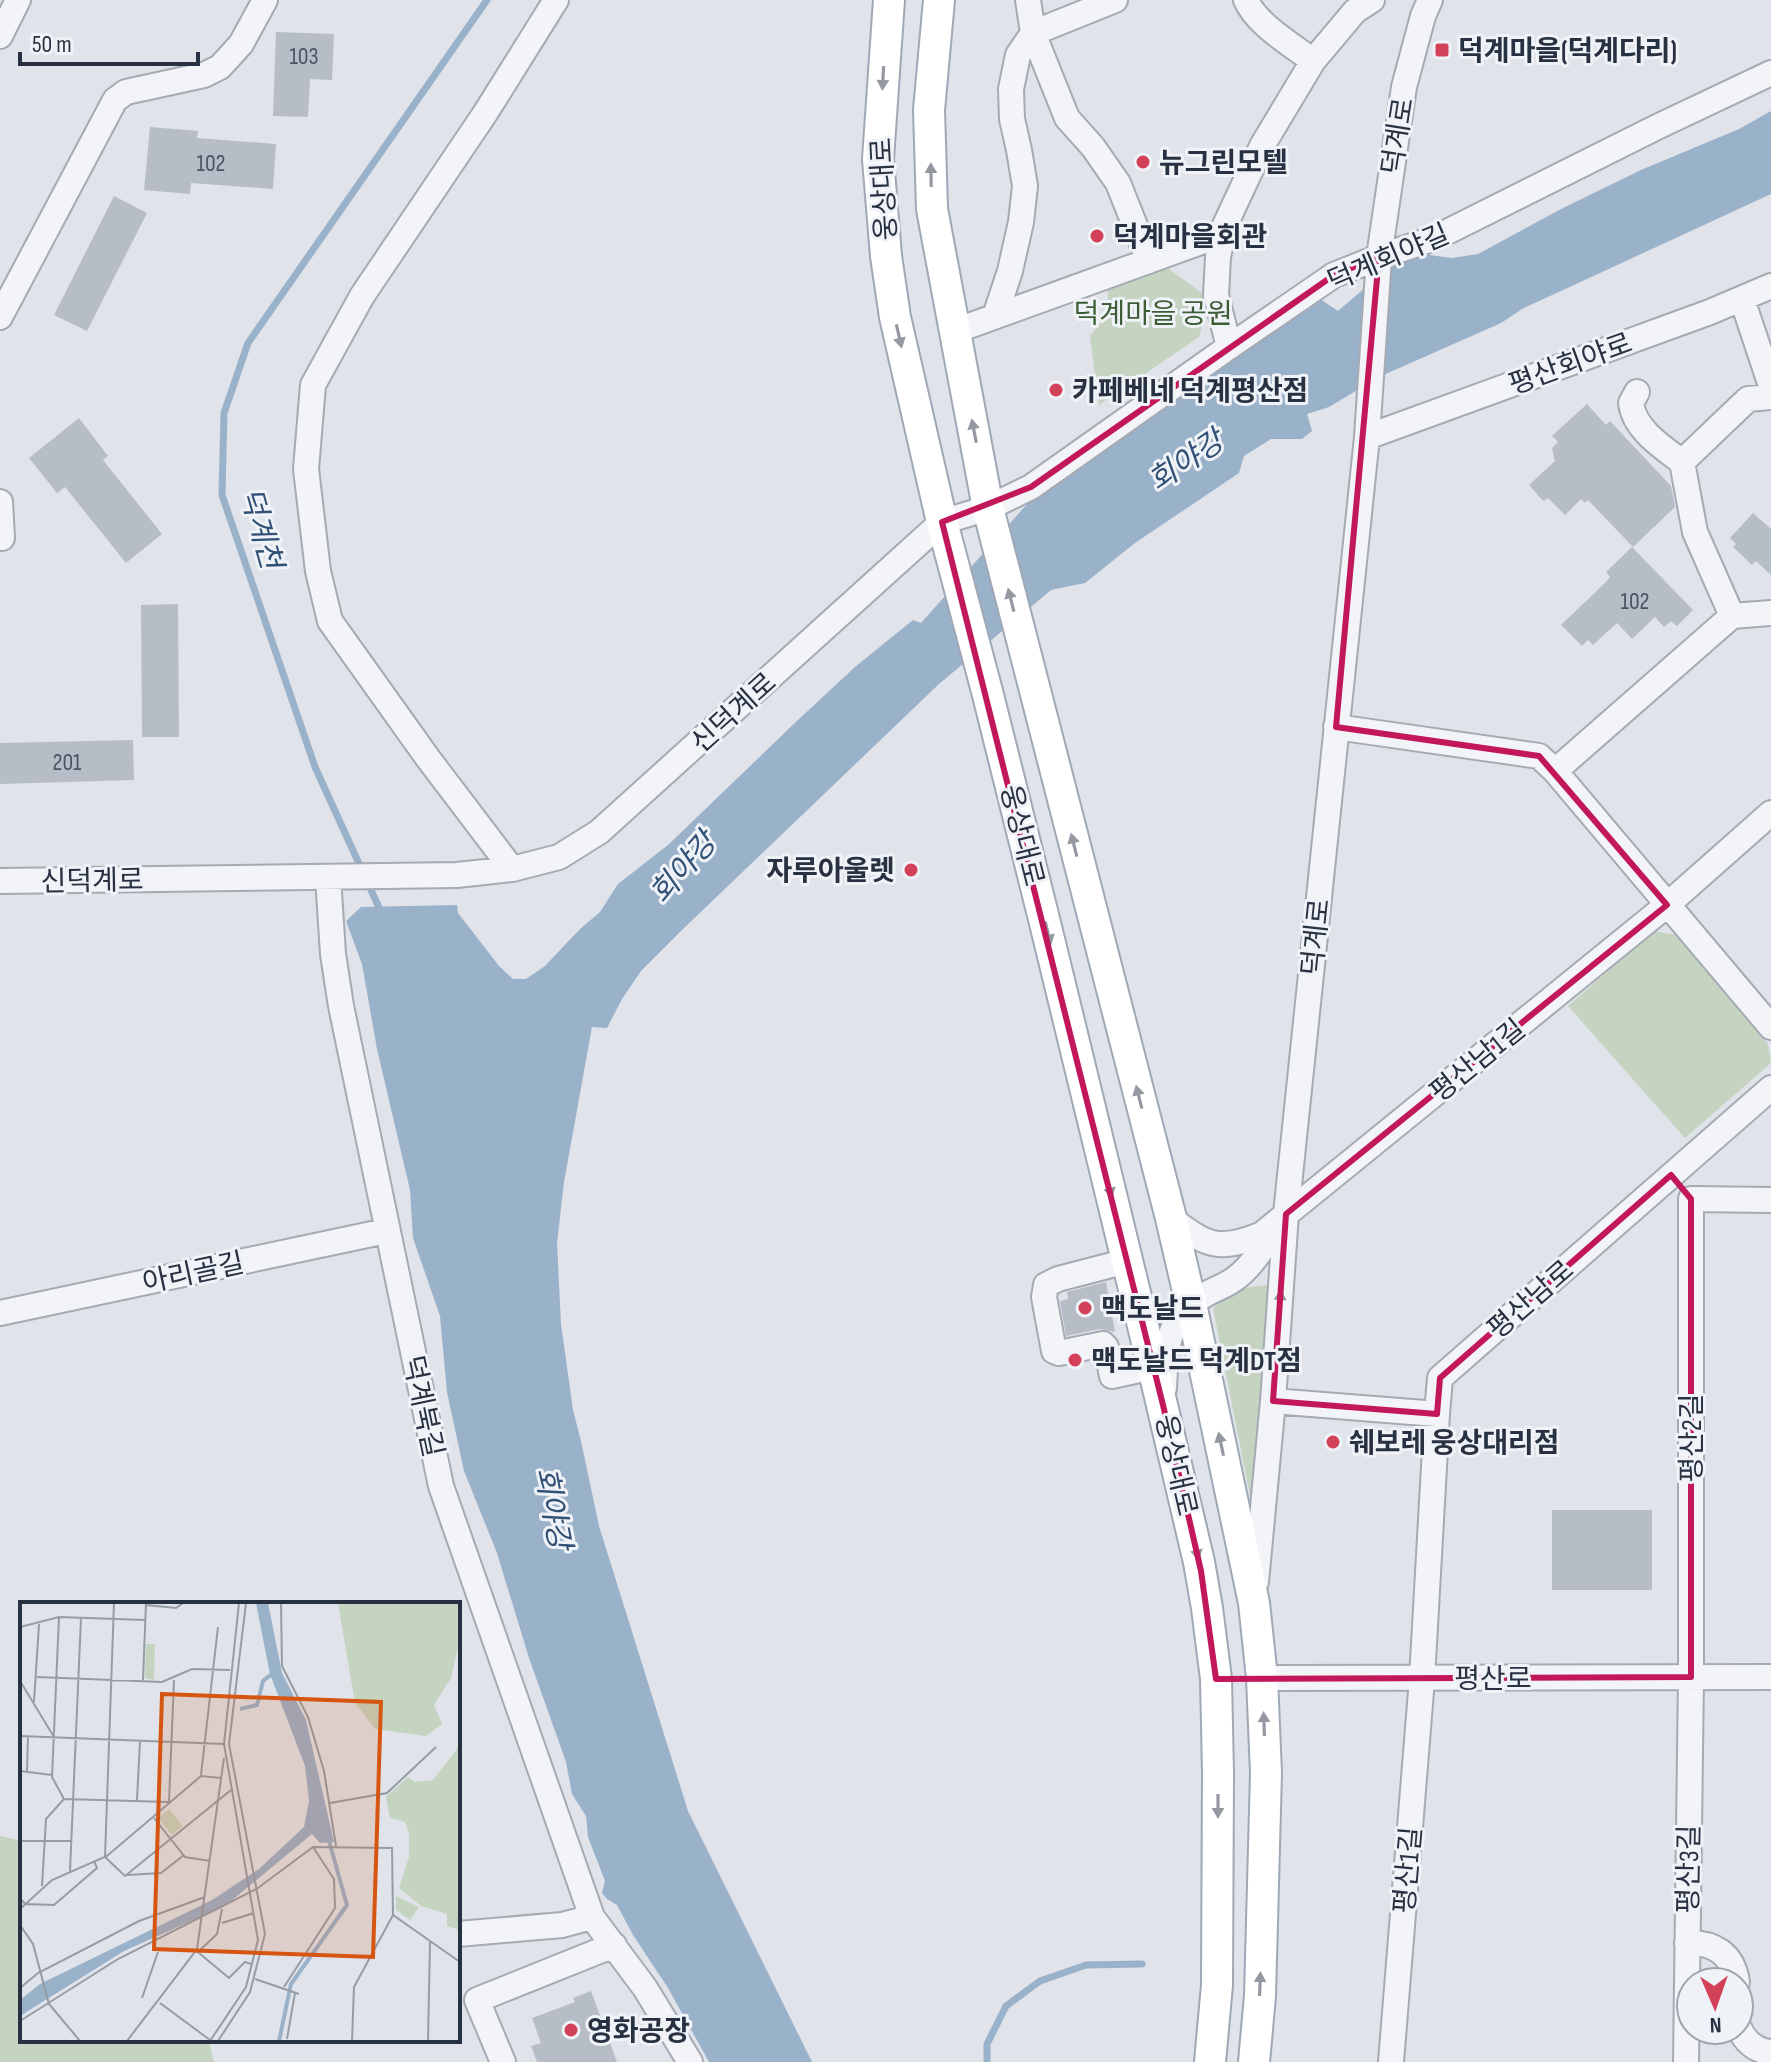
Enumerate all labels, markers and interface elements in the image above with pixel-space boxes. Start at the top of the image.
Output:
scale bar [20,16,198,66]
text: 50 m [32,30,72,59]
place label: 덕계마을(덕계다리) [1458,35,1677,68]
marker: 덕계마을(덕계다리) [1433,41,1451,59]
house number: 103 [289,42,319,71]
one-way arrow [876,66,889,91]
street label: 덕계로 [1376,95,1421,177]
street label: 웅상대로 [865,137,904,241]
place label: 뉴그린모텔 [1159,147,1288,180]
house number: 102 [197,149,226,178]
marker: 뉴그린모텔 [1134,153,1152,171]
one-way arrow [924,162,937,187]
street label: 덕계회야길 [1323,218,1454,299]
place label: 덕계마을회관 [1113,221,1268,254]
marker: 덕계마을회관 [1088,227,1106,245]
park label: 덕계마을 공원 [1073,298,1233,331]
one-way arrow [893,324,906,349]
street label: 평산회야로 [1504,327,1637,402]
place label: 카페베네 덕계평산점 [1072,375,1308,408]
marker: 카페베네 덕계평산점 [1047,381,1065,399]
one-way arrow [967,418,979,443]
water label: 회야강 [1142,422,1234,500]
water label: 덕계천 [231,484,290,576]
one-way arrow [1005,587,1017,612]
house number: 102 [1621,587,1650,616]
street label: 신덕계로 [685,666,783,760]
house number: 201 [53,748,82,777]
street label: 웅상대로 [993,781,1050,889]
water label: 회야강 [643,823,727,912]
one-way arrow [1067,832,1079,857]
place label: 자루아울렛 [766,855,895,888]
marker: 자루아울렛 [902,861,920,879]
street label: 신덕계로 [40,864,144,899]
street label: 덕계로 [1296,897,1337,977]
one-way arrow [1042,921,1054,946]
street label: 평산남1길 [1424,1013,1532,1109]
one-way arrow [1132,1084,1144,1109]
one-way arrow [1104,1173,1116,1198]
street label: 아리골길 [139,1247,247,1300]
street label: 평산남로 [1481,1254,1581,1346]
one-way arrow [1274,1289,1287,1314]
place label: 맥도날드 [1101,1293,1204,1326]
marker: 맥도날드 [1076,1299,1094,1317]
place label: 맥도날드 덕계DT점 [1091,1345,1302,1378]
marker: 맥도날드 덕계DT점 [1066,1351,1084,1369]
street label: 덕계북길 [396,1352,449,1460]
street label: 평산2길 [1676,1394,1709,1482]
street label: 웅상대로 [1148,1411,1203,1519]
place label: 쉐보레 웅상대리점 [1349,1427,1559,1460]
one-way arrow [1214,1431,1227,1456]
marker: 쉐보레 웅상대리점 [1324,1433,1342,1451]
water label: 회야강 [526,1464,578,1556]
one-way arrow [1190,1535,1203,1560]
inset map [20,1602,460,2042]
street label: 평산로 [1454,1663,1532,1696]
one-way arrow [1258,1711,1271,1736]
one-way arrow [1212,1794,1224,1819]
street label: 평산3길 [1672,1824,1707,1914]
street label: 평산1길 [1388,1825,1429,1915]
north arrow [1675,1966,1755,2046]
one-way arrow [1254,1971,1267,1996]
text: N [1709,2011,1722,2038]
place label: 영화공장 [587,2015,690,2048]
marker: 영화공장 [562,2021,580,2039]

